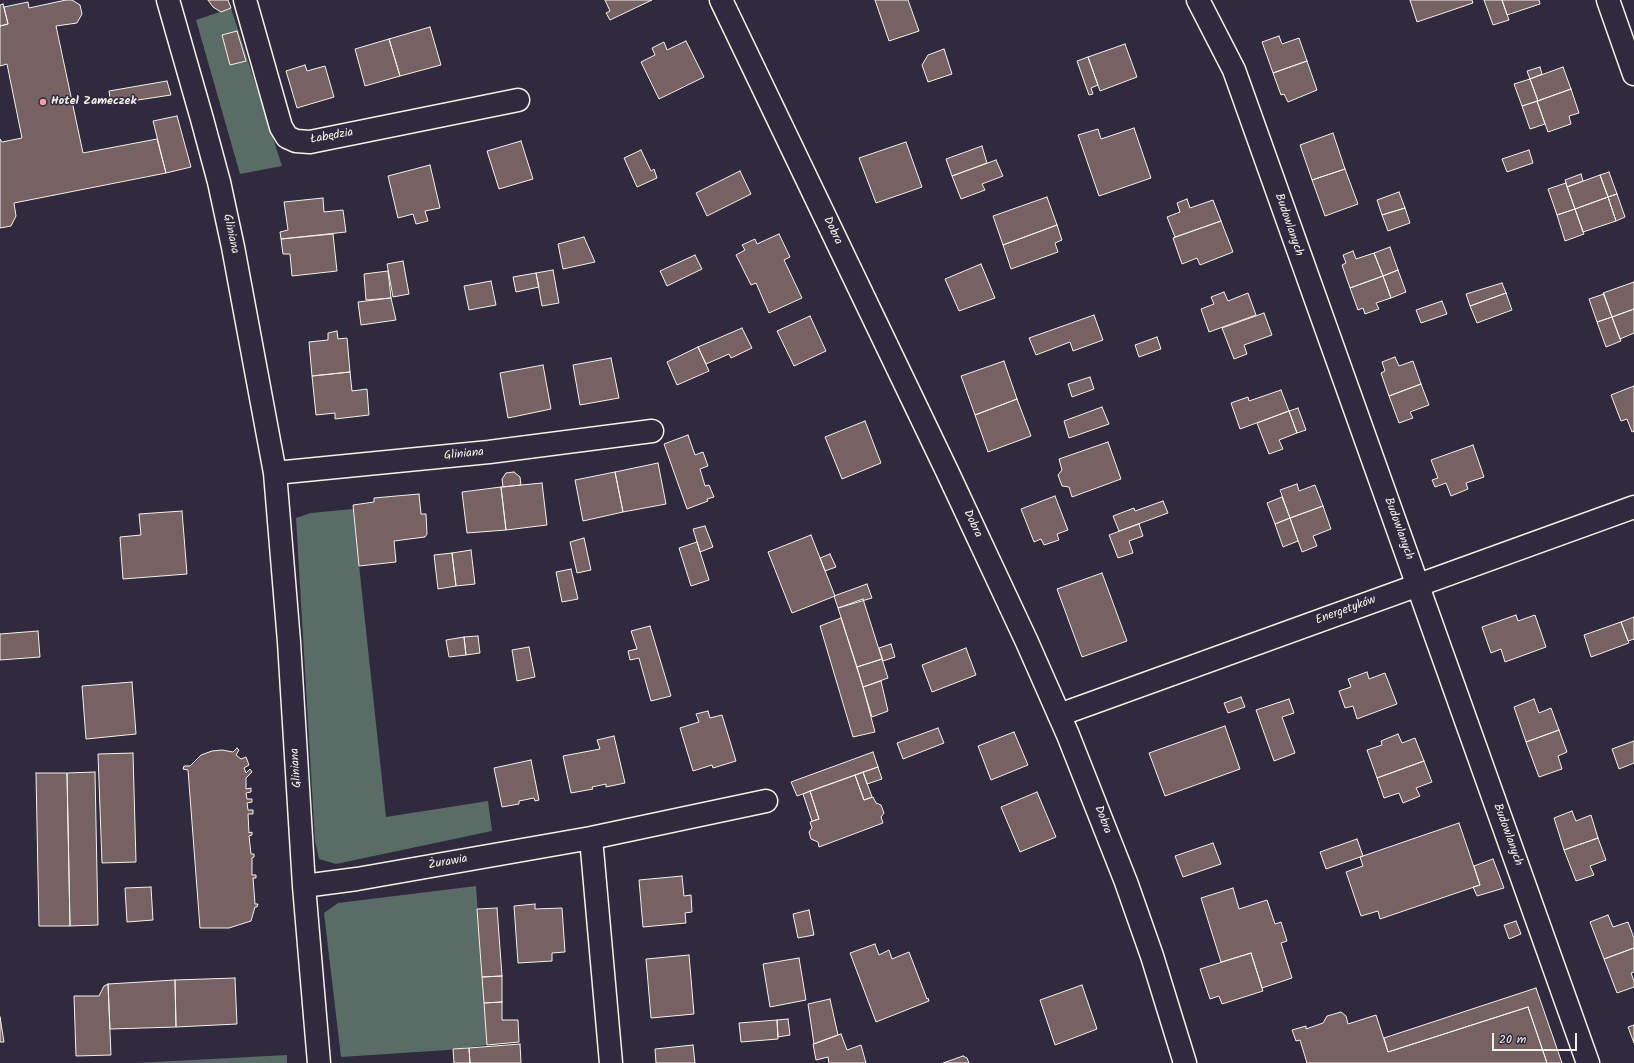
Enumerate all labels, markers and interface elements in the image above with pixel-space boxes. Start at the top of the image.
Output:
place label: Hotel Zameczek [51,95,136,109]
marker: Hotel Zameczek [38,97,48,107]
street label: Łabędzia [310,126,354,148]
street label: Budowlanych [1271,192,1305,258]
street label: Gliniana [219,213,241,255]
street label: Dobra [819,215,845,247]
street label: Gliniana [443,446,485,464]
street label: Budowlanych [1380,496,1416,562]
street label: Dobra [959,508,985,540]
street label: Energetyków [1314,593,1378,629]
street label: Gliniana [288,748,306,788]
street label: Budowlanych [1489,802,1525,868]
street label: Dobra [1090,804,1114,836]
street label: Żurawia [427,852,469,874]
scale bar [1494,1025,1579,1051]
text: 20 m [1499,1030,1526,1049]

